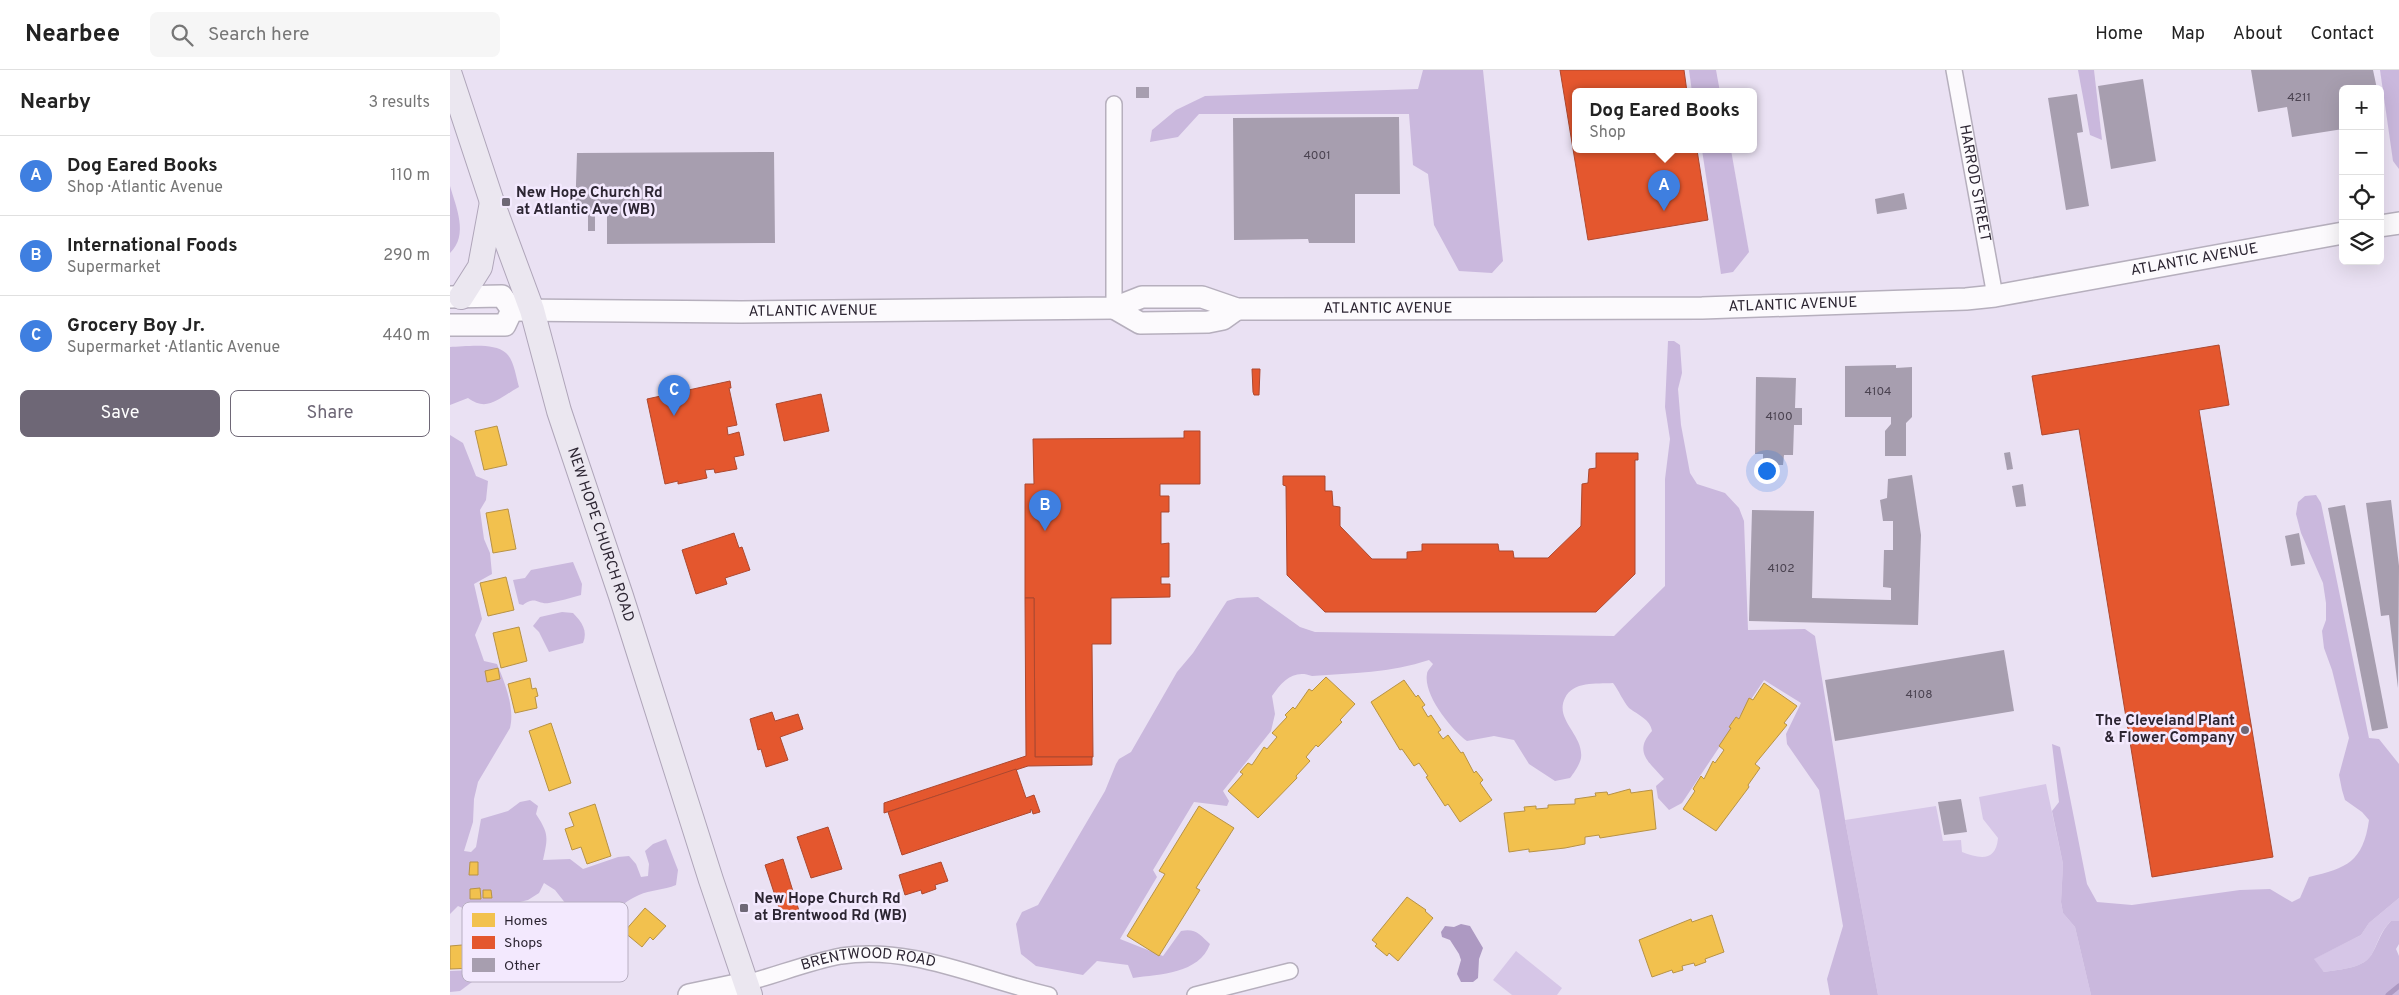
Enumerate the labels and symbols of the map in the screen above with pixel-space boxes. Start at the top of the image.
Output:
house number: 4211 [2287,90,2311,106]
street label: HARROD STREET [1955,123,1994,243]
house number: 4001 [1303,148,1331,164]
pin: A [1648,170,1680,211]
place label: New Hope Church Rd at Atlantic Ave (WB) [516,184,663,220]
marker: New Hope Church Rd at Atlantic Ave (WB) [500,196,512,208]
street label: ATLANTIC AVENUE [2129,239,2260,281]
street label: ATLANTIC AVENUE [1728,293,1858,317]
street label: ATLANTIC AVENUE [1323,299,1452,318]
street label: ATLANTIC AVENUE [748,301,878,321]
pin: C [658,375,690,416]
house number: 4104 [1864,384,1892,400]
house number: 4100 [1765,409,1793,425]
street label: NEW HOPE CHURCH ROAD [562,445,638,624]
your location [1754,458,1780,484]
pin: B [1029,490,1061,531]
house number: 4102 [1768,561,1794,577]
house number: 4108 [1906,687,1932,703]
place label: The Cleveland Plant & Flower Company [2095,712,2235,748]
marker: The Cleveland Plant & Flower Company [2239,724,2251,736]
place label: New Hope Church Rd at Brentwood Rd (WB) [754,890,907,926]
legend [462,902,628,982]
marker: New Hope Church Rd at Brentwood Rd (WB) [738,902,750,914]
text: Homes [504,913,548,930]
text: Shops [504,935,543,952]
street label: BRENTWOOD ROAD [799,944,938,975]
text: Other [504,958,541,975]

